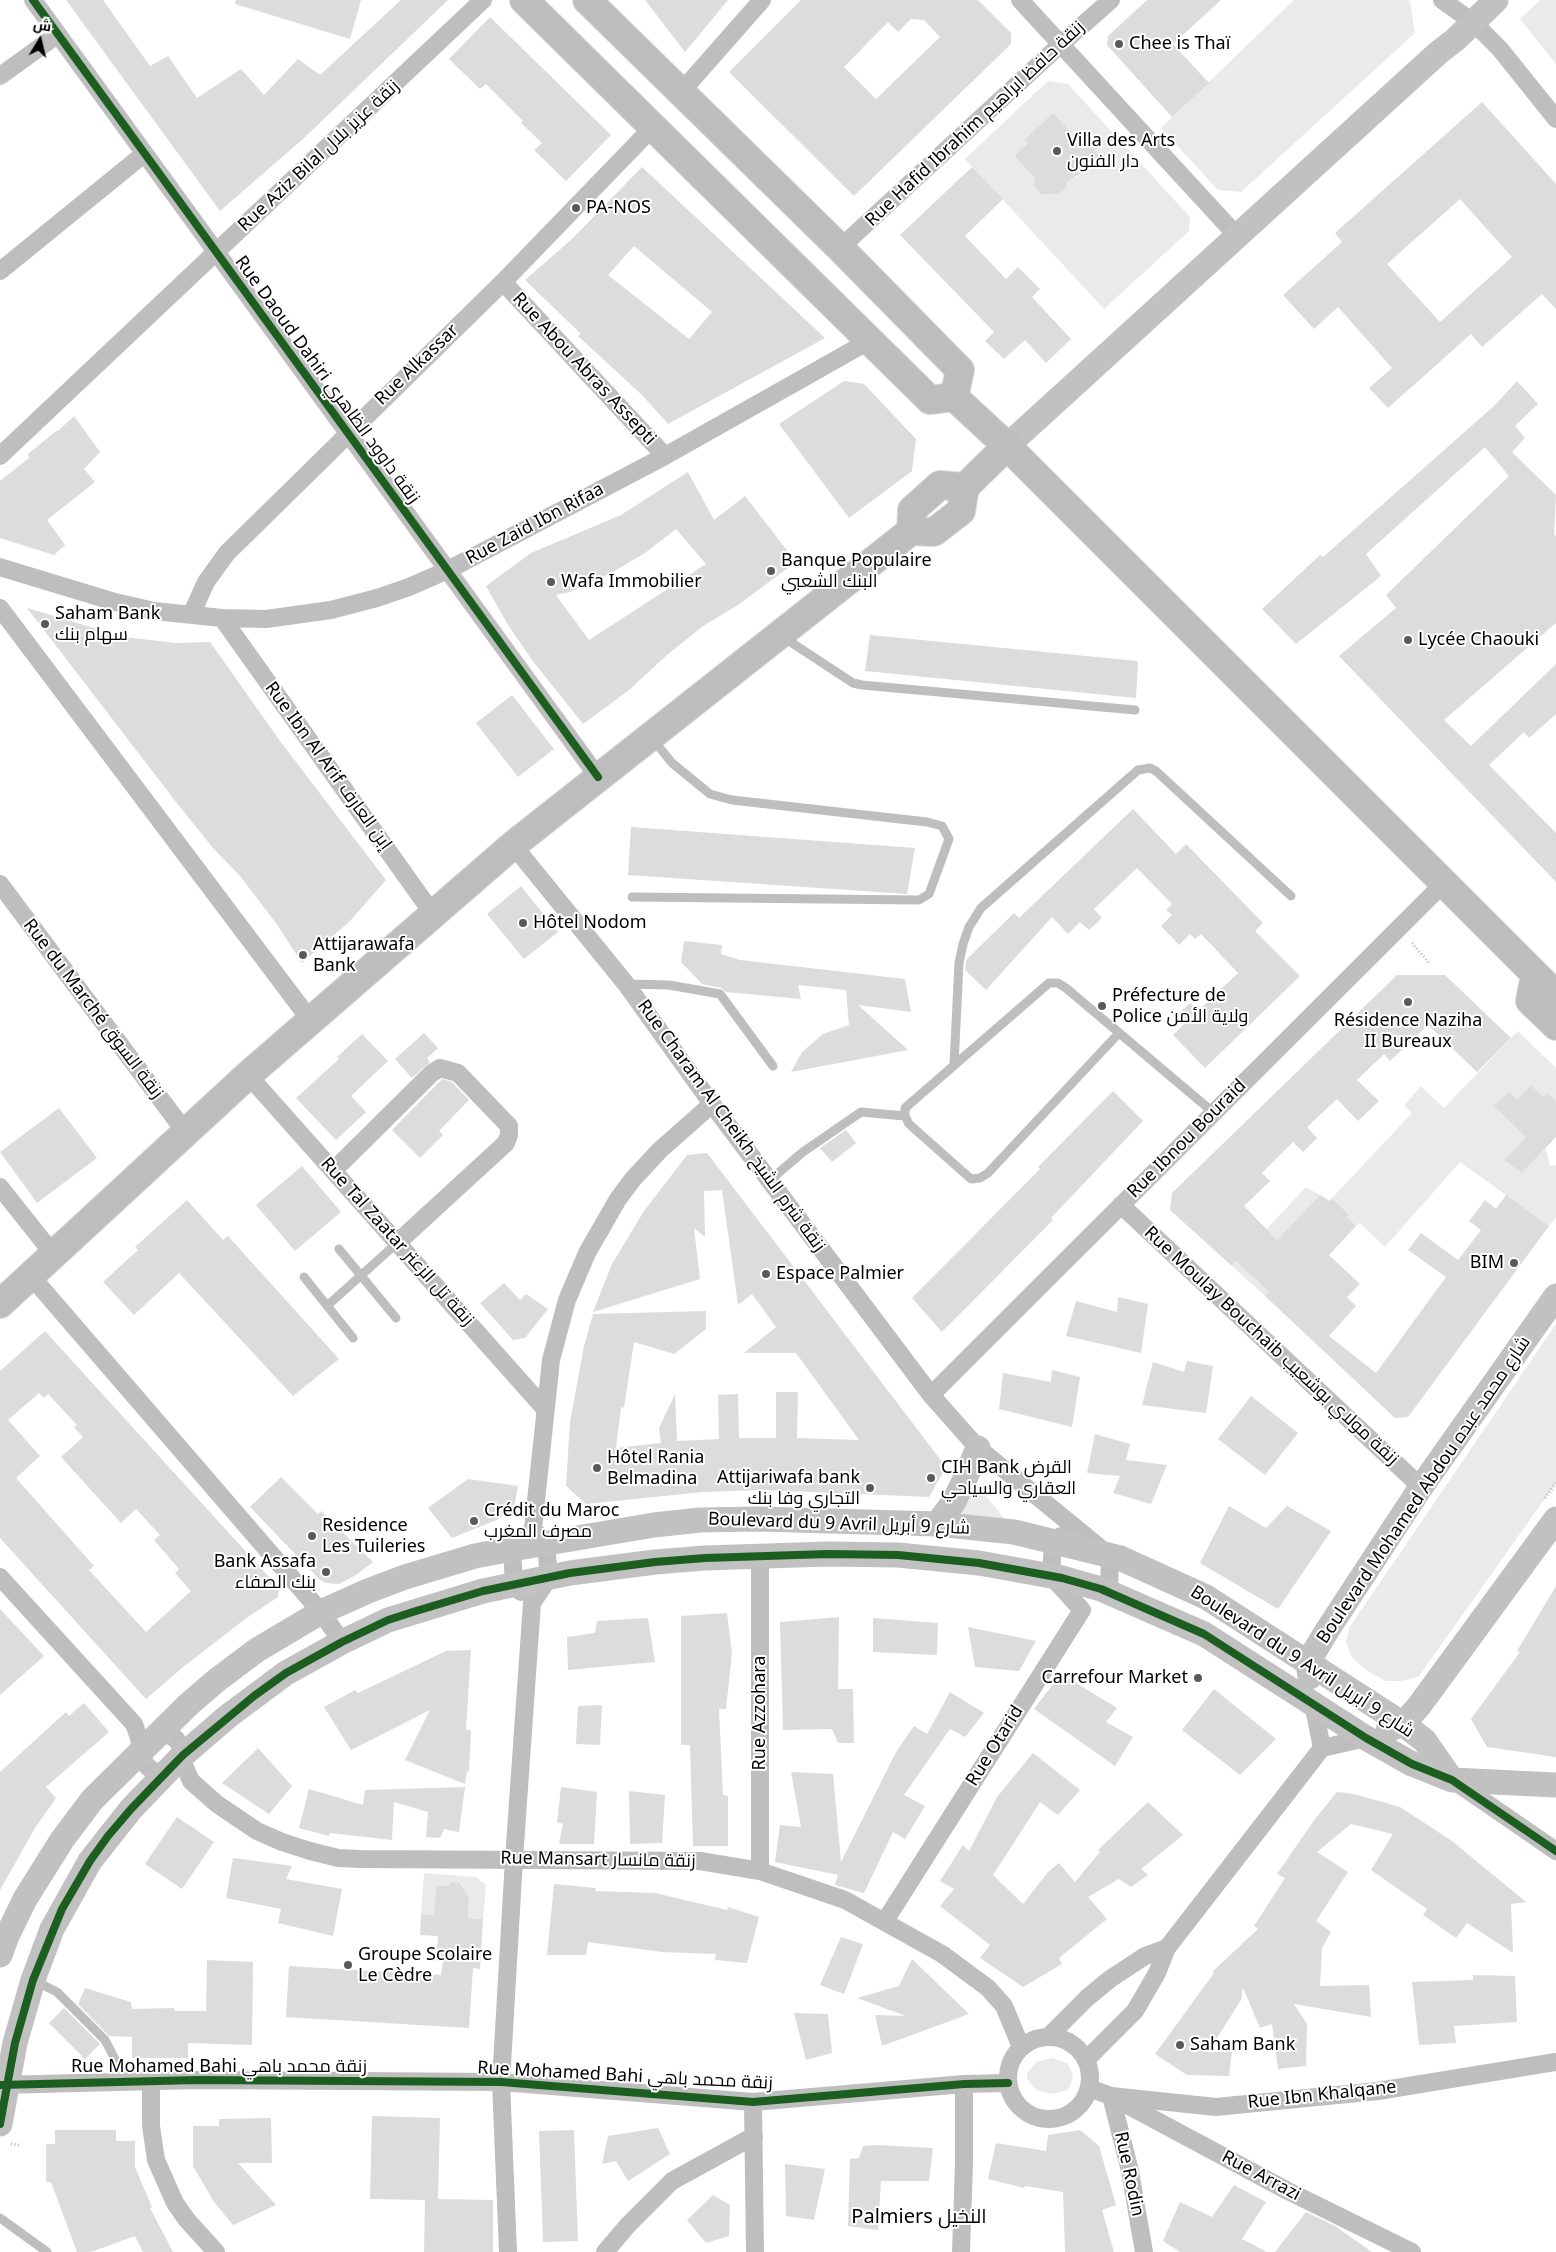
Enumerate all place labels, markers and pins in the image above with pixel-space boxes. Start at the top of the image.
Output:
place label: Chee is Thaï [1129,33,1230,55]
marker: Chee is Thaï [1113,38,1125,50]
place label: Villa des Arts دار الفنون [1067,130,1175,172]
marker: Villa des Arts دار الفنون [1051,145,1063,157]
place label: PA-NOS [586,197,651,219]
marker: PA-NOS [570,202,582,214]
place label: Banque Populaire البنك الشعبي [781,550,932,592]
marker: Banque Populaire البنك الشعبي [765,565,777,577]
place label: Wafa Immobilier [561,571,702,593]
marker: Wafa Immobilier [545,576,557,588]
place label: Saham Bank سهام بنك [55,603,160,646]
marker: Saham Bank سهام بنك [39,618,51,630]
place label: Lycée Chaouki [1418,629,1539,651]
marker: Lycée Chaouki [1402,634,1414,646]
place label: Hôtel Nodom [533,912,647,934]
marker: Hôtel Nodom [517,917,529,929]
place label: Attijarawafa Bank [313,934,415,976]
marker: Attijarawafa Bank [297,949,309,961]
place label: Préfecture de Police ولاية الأمن [1112,985,1248,1028]
marker: Résidence Naziha II Bureaux [1402,996,1414,1008]
marker: Préfecture de Police ولاية الأمن [1096,1000,1108,1012]
place label: Résidence Naziha II Bureaux [1334,1010,1482,1052]
place label: BIM [1470,1252,1504,1274]
marker: BIM [1508,1257,1520,1269]
place label: Espace Palmier [776,1263,904,1285]
marker: Espace Palmier [760,1268,772,1280]
place label: Hôtel Rania Belmadina [607,1447,704,1490]
place label: CIH Bank القرض العقاري والسياحي [941,1457,1076,1500]
marker: Hôtel Rania Belmadina [591,1462,603,1474]
place label: Attijariwafa bank التجاري وفا بنك [717,1467,860,1510]
marker: CIH Bank القرض العقاري والسياحي [925,1472,937,1484]
marker: Attijariwafa bank التجاري وفا بنك [864,1482,876,1494]
place label: Crédit du Maroc مصرف المغرب [484,1500,619,1542]
place label: Residence Les Tuileries [322,1515,425,1558]
marker: Crédit du Maroc مصرف المغرب [468,1515,480,1527]
marker: Residence Les Tuileries [306,1530,318,1542]
place label: Bank Assafa بنك الصفاء [214,1551,316,1594]
marker: Bank Assafa بنك الصفاء [320,1566,332,1578]
place label: Carrefour Market [1041,1667,1188,1689]
marker: Carrefour Market [1192,1672,1204,1684]
place label: Groupe Scolaire Le Cèdre [358,1944,492,1986]
marker: Groupe Scolaire Le Cèdre [342,1959,354,1971]
place label: Saham Bank [1190,2034,1295,2056]
marker: Saham Bank [1174,2039,1186,2051]

